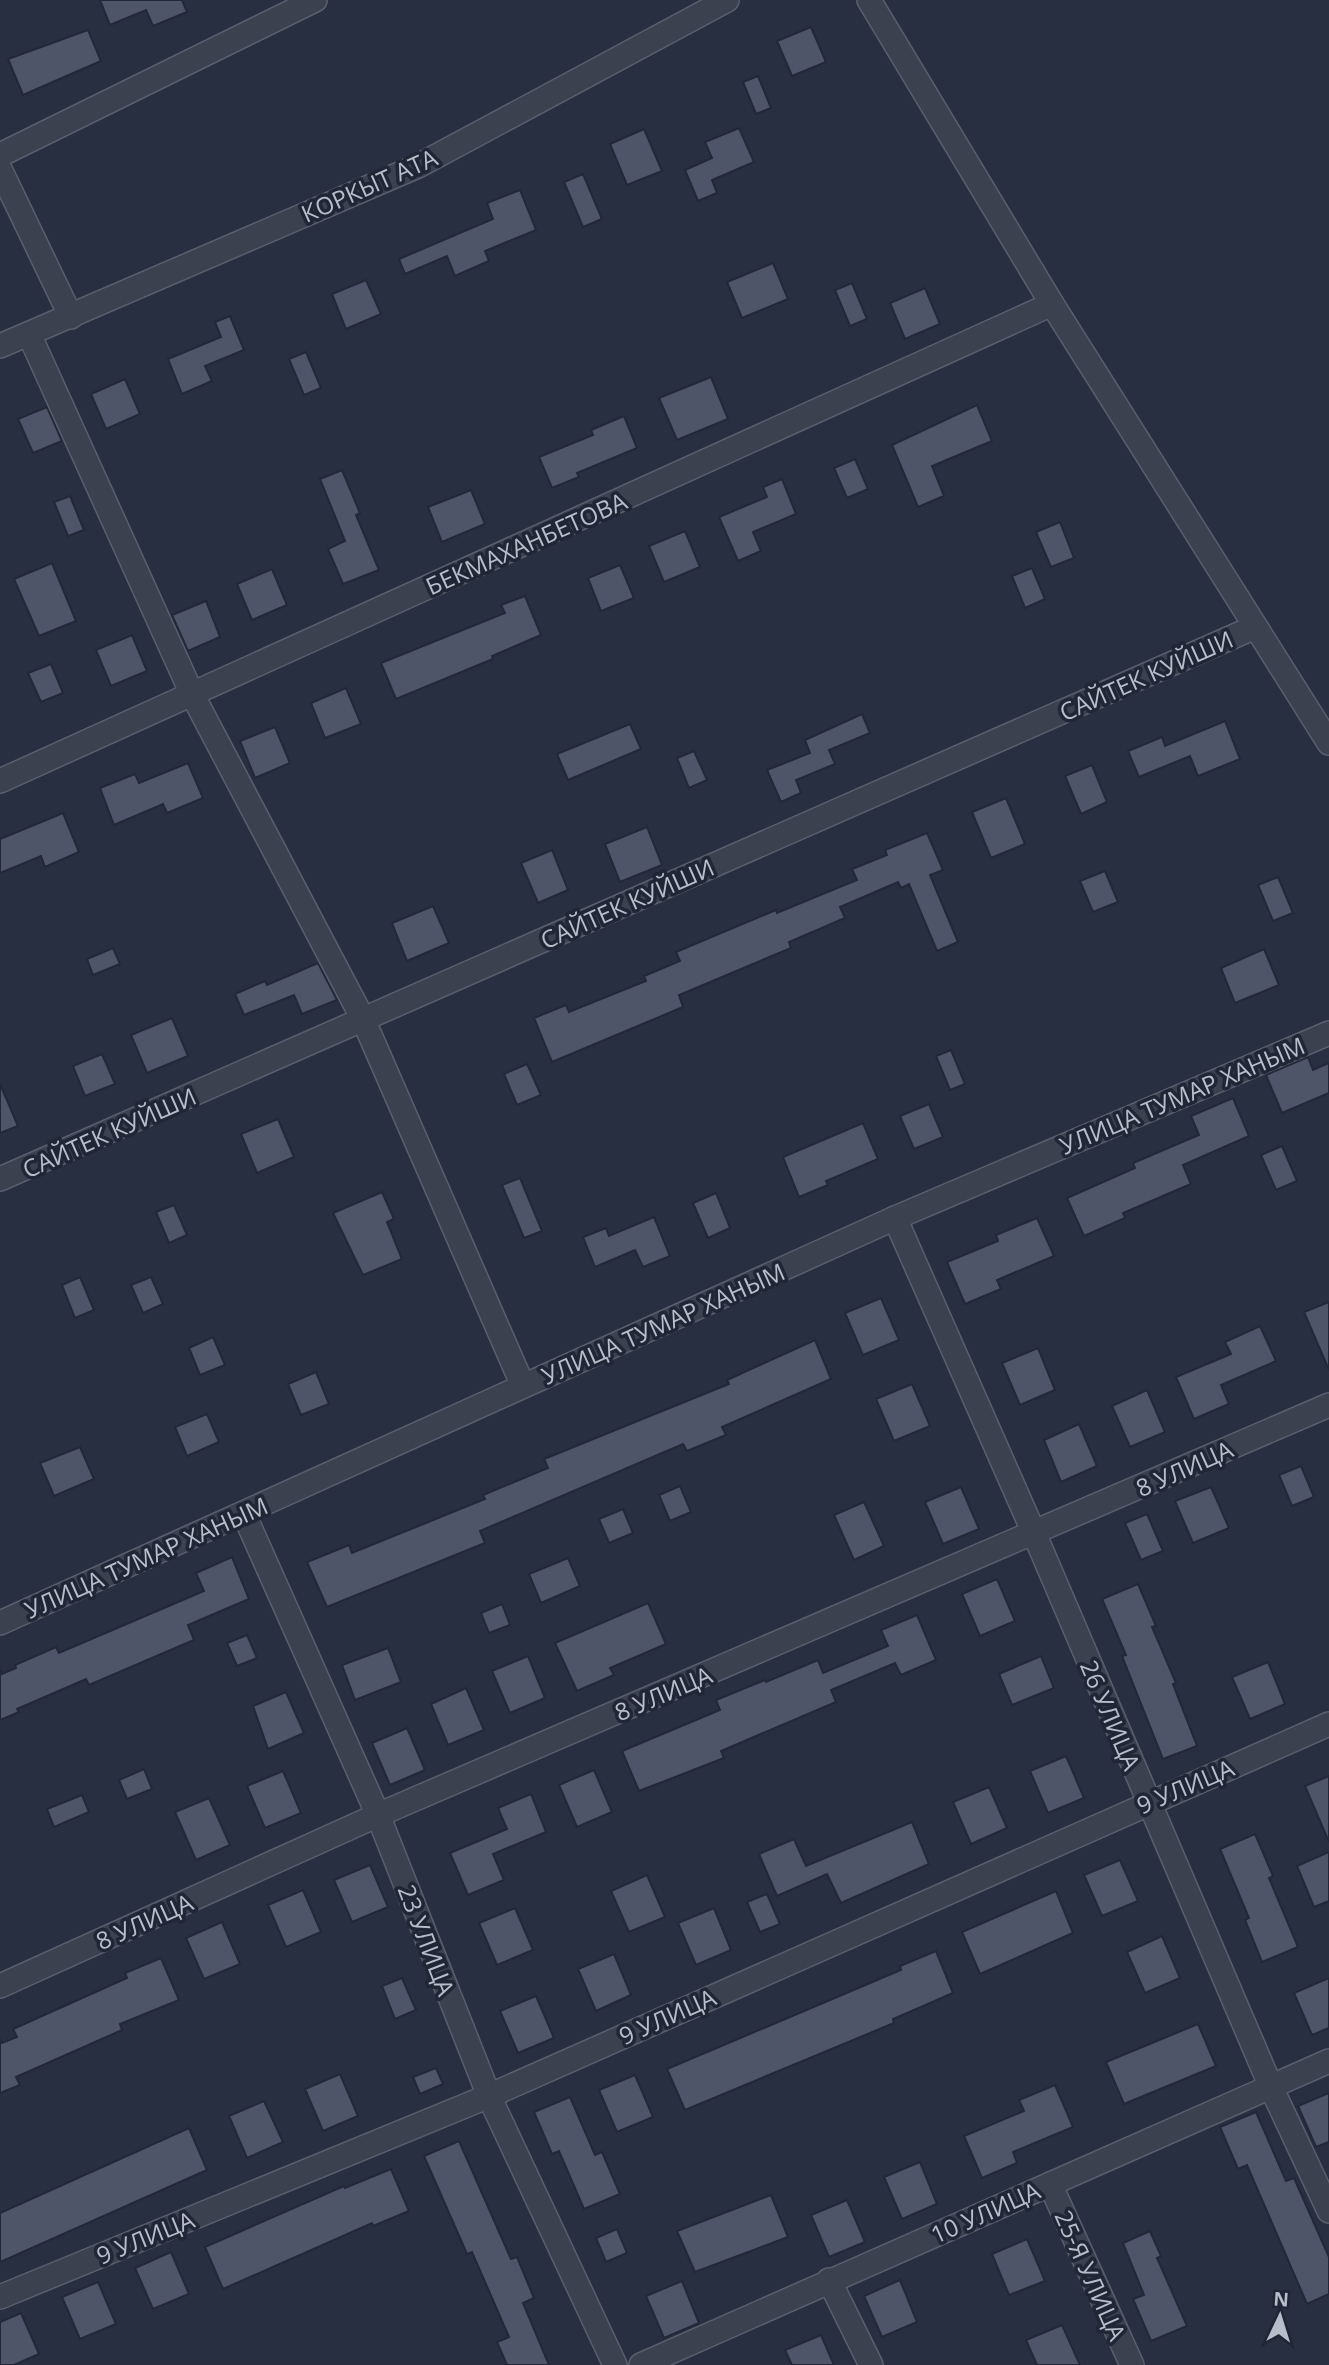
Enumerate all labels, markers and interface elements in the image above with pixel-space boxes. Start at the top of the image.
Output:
street label: КОРКЫТ АТА [296,140,443,230]
street label: БЕКМАХАНБЕТОВА [420,484,632,602]
street label: САЙТЕК КУЙШИ [1054,622,1238,728]
street label: САЙТЕК КУЙШИ [535,850,719,956]
street label: УЛИЦА ТУМАР ХАНЫМ [1054,1028,1310,1162]
street label: САЙТЕК КУЙШИ [17,1079,201,1185]
street label: УЛИЦА ТУМАР ХАНЫМ [536,1254,790,1392]
street label: 8 УЛИЦА [1130,1432,1238,1504]
street label: УЛИЦА ТУМАР ХАНЫМ [19,1488,273,1626]
street label: 26 УЛИЦА [1073,1655,1149,1776]
street label: 8 УЛИЦА [609,1657,718,1728]
street label: 9 УЛИЦА [1131,1750,1240,1821]
street label: 23 УЛИЦА [391,1880,464,2001]
street label: 8 УЛИЦА [90,1885,198,1957]
street label: 9 УЛИЦА [613,1980,721,2052]
street label: 10 УЛИЦА [925,2173,1046,2251]
street label: 9 УЛИЦА [91,2202,200,2272]
street label: 25-Я УЛИЦА [1048,2205,1135,2346]
north arrow [1245,2281,1315,2351]
text: N [1273,2286,1290,2313]

